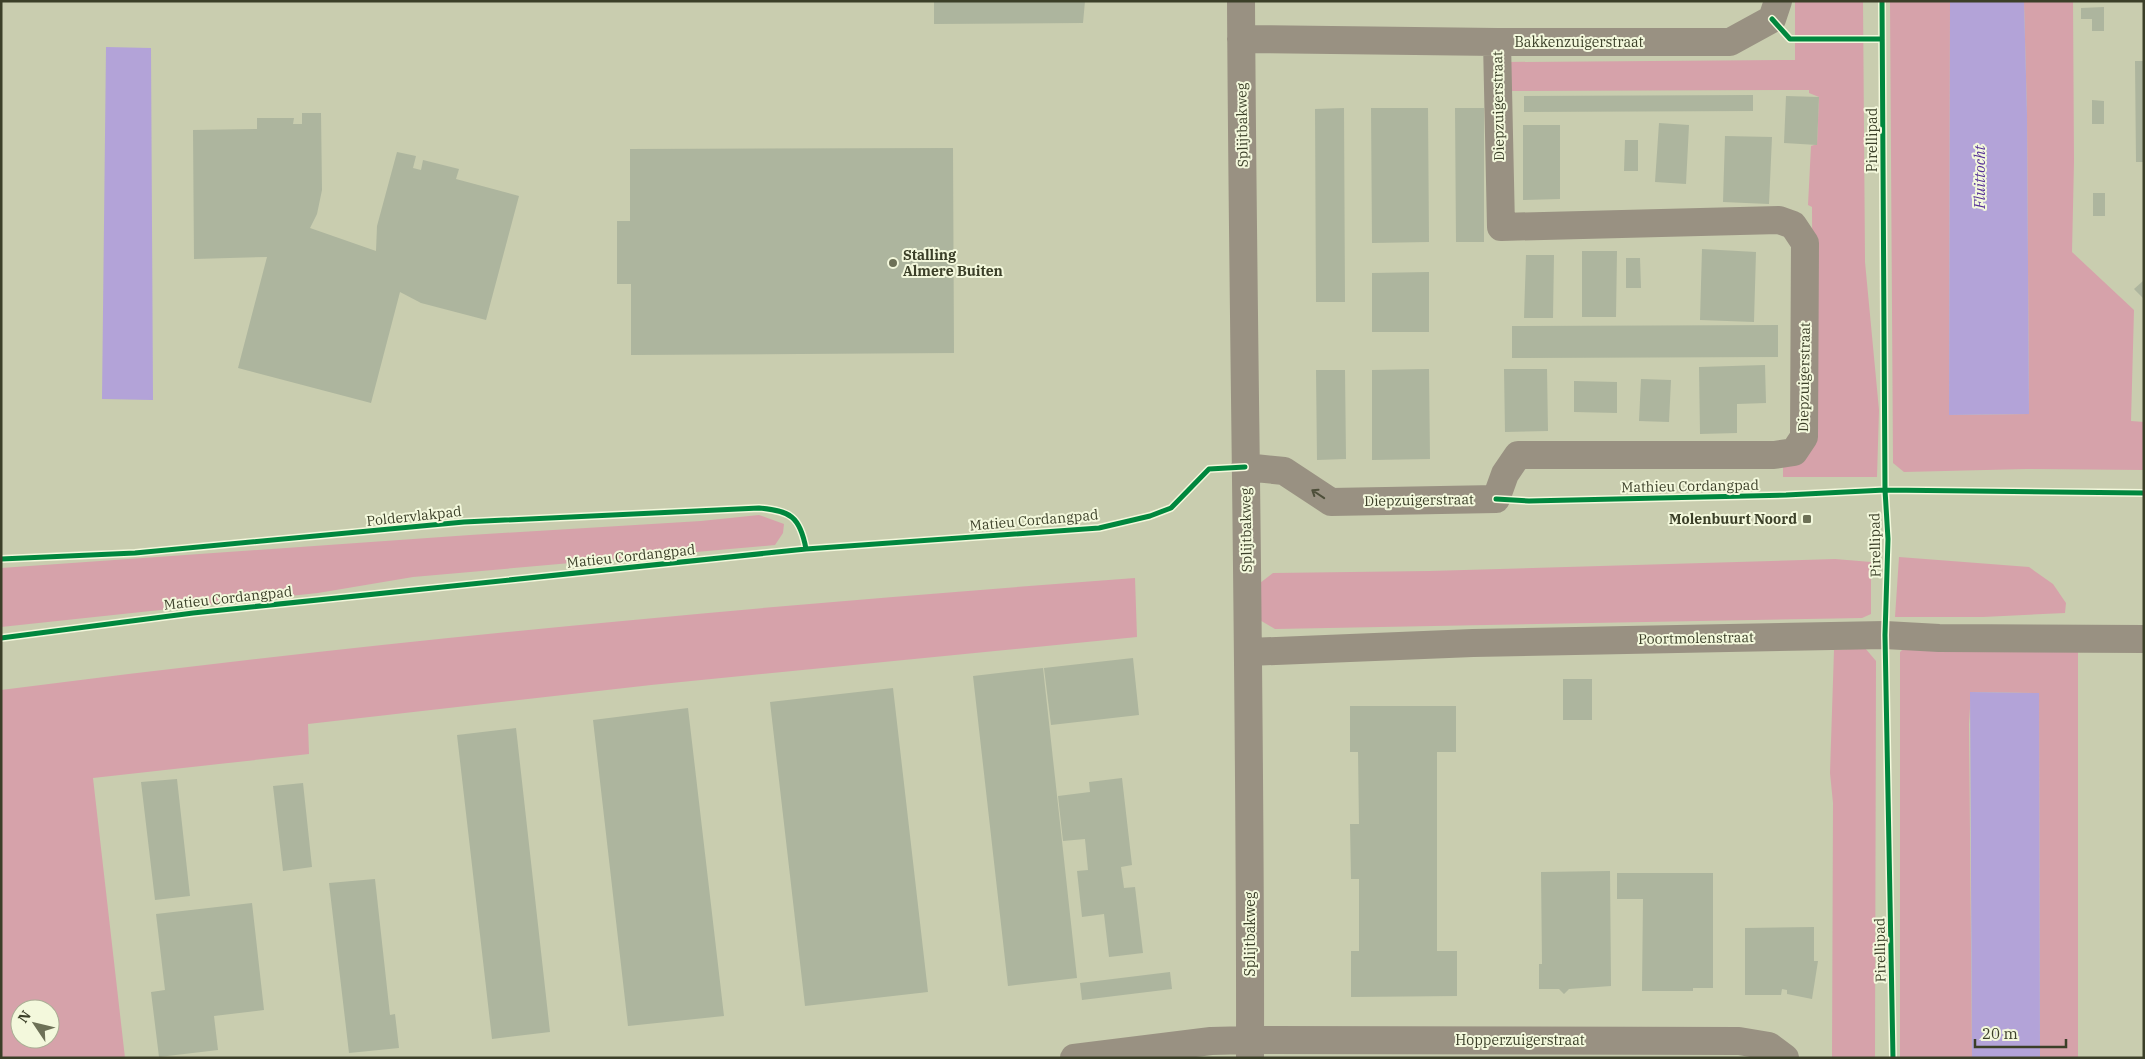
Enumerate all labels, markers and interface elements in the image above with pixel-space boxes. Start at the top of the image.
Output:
street label: Bakkenzuigerstraat [1514,33,1644,51]
street label: Diepzuigerstraat [1488,51,1508,161]
street label: Splijtbakweg [1232,82,1252,168]
street label: Pirellipad [1863,107,1881,172]
water label: Fluittocht [1970,145,1989,210]
place label: Stalling Almere Buiten [903,246,1003,280]
marker: Stalling Almere Buiten [887,257,899,269]
street label: Diepzuigerstraat [1794,322,1814,432]
street label: Mathieu Cordangpad [1621,476,1760,496]
street label: Splijtbakweg [1236,487,1256,573]
one-way arrow [1312,489,1326,499]
street label: Diepzuigerstraat [1364,490,1474,510]
street label: Poldervlakpad [366,502,463,530]
street label: Matieu Cordangpad [969,505,1100,535]
place label: Molenbuurt Noord [1669,510,1797,528]
street label: Pirellipad [1865,512,1885,577]
marker: Molenbuurt Noord [1801,513,1813,525]
street label: Matieu Cordangpad [566,540,697,572]
street label: Matieu Cordangpad [163,582,294,614]
street label: Poortmolenstraat [1638,628,1754,648]
street label: Splijtbakweg [1241,891,1259,976]
street label: Pirellipad [1870,917,1890,982]
north arrow [10,999,60,1049]
text: N [14,1007,35,1026]
scale bar [1975,1016,2066,1048]
text: 20 m [1982,1024,2018,1043]
street label: Hopperzuigerstraat [1455,1031,1585,1049]

